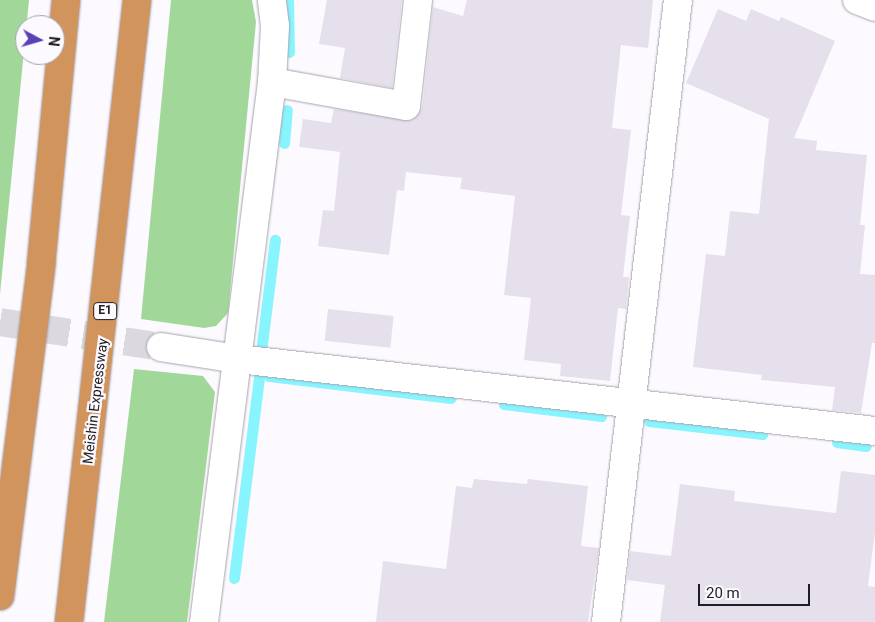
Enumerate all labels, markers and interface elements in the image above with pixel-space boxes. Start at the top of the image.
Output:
north arrow [15,15,65,65]
text: N [45,36,62,47]
road number: E1 [92,302,118,321]
street label: Meishin Expressway [79,337,111,465]
scale bar [700,574,812,606]
text: 20 m [706,584,740,602]

